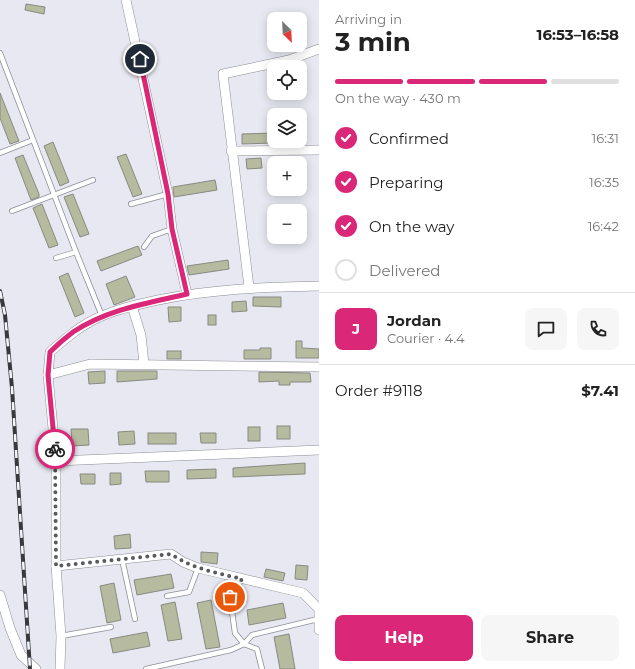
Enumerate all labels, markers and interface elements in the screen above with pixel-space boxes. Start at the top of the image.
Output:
text: Arriving in [335,11,402,27]
north arrow [267,12,307,52]
map controls [267,12,307,244]
text: 16:53–16:58 [537,25,619,44]
text: 3 min [335,26,411,58]
pin [123,42,157,76]
icon: home [129,48,151,70]
button: locate [267,60,307,100]
text: On the way · 430 m [335,90,461,106]
button: layers [267,108,307,148]
icon: check [335,127,357,149]
text: Confirmed [369,129,449,148]
text: 16:31 [592,130,619,146]
button: + [267,156,307,196]
icon: check [335,171,357,193]
text: Preparing [369,173,444,192]
text: 16:35 [589,174,619,190]
button: − [267,204,307,244]
icon: check [335,215,357,237]
text: On the way [369,217,454,236]
text: 16:42 [588,218,619,234]
text: Delivered [369,261,441,280]
button: chat [525,308,567,350]
button: phone [577,308,619,350]
text: Jordan [387,311,441,330]
text: J [352,319,360,338]
text: Courier · 4.4 [387,330,465,346]
text: Order #9118 [335,381,423,400]
text: $7.41 [581,381,619,400]
courier [35,429,75,469]
icon: bike [44,438,66,460]
pin [213,580,247,614]
icon: bag [219,586,241,608]
button: Help [335,615,473,661]
button: Share [481,615,619,661]

